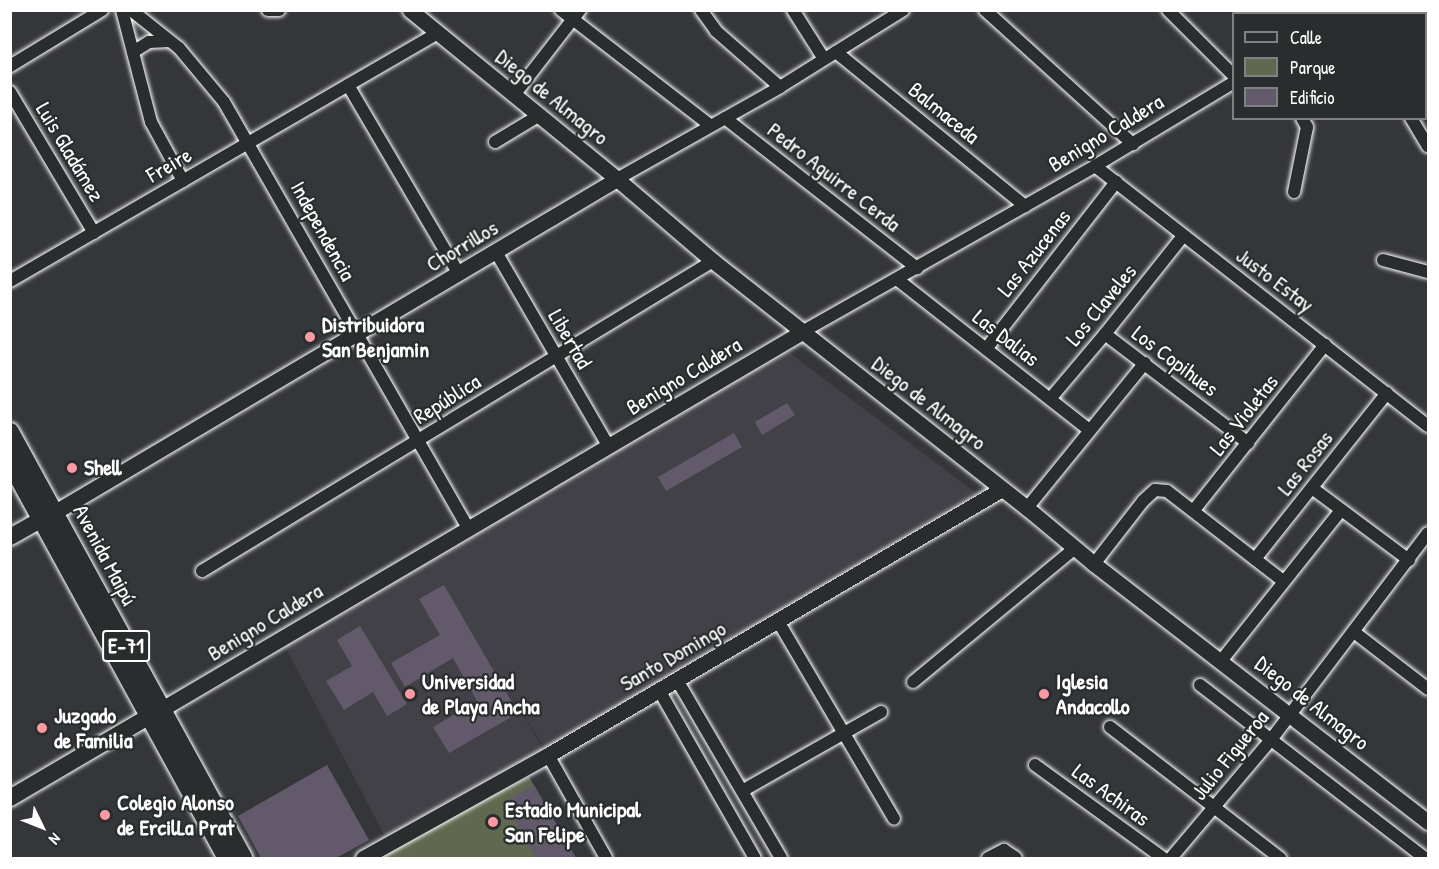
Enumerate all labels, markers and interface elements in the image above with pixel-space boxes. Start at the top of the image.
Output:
legend [1232,12,1427,120]
text: Calle [1290,25,1322,50]
street label: Diego de Almagro [490,43,614,151]
text: Parque [1290,55,1335,80]
street label: Balmaceda [903,76,985,150]
text: Edificio [1290,85,1334,110]
street label: Benigno Caldera [1044,88,1168,178]
street label: Luis Gladámez [30,98,110,206]
street label: Pedro Aguirre Cerda [762,117,906,237]
street label: Freire [142,142,196,188]
street label: Independencia [285,177,361,285]
street label: Las Azucenas [992,204,1076,302]
street label: Chorrillos [421,214,503,278]
street label: Justo Estay [1231,242,1319,318]
street label: Los Claveles [1060,259,1142,351]
street label: Las Dalias [967,304,1045,372]
street label: Libertad [543,305,597,373]
place label: Distribuidora San Benjamin [322,311,429,362]
street label: Los Copihues [1127,320,1223,402]
marker: Distribuidora San Benjamin [303,330,317,344]
street label: Benigno Caldera [622,331,746,421]
street label: Diego de Almagro [867,350,991,456]
street label: República [409,368,485,430]
street label: Las Violetas [1204,369,1284,461]
street label: Las Rosas [1272,425,1338,501]
place label: Shell [84,455,122,481]
marker: Shell [65,461,79,475]
street label: Avenida Maipú [67,500,143,610]
street label: Benigno Caldera [203,577,327,667]
street label: Santo Domingo [615,615,731,697]
road number: E-71 [102,628,150,664]
street label: Diego de Almagro [1250,650,1374,756]
place label: Universidad de Playa Ancha [422,668,540,720]
place label: Iglesia Andacollo [1056,668,1130,720]
marker: Universidad de Playa Ancha [403,687,417,701]
marker: Iglesia Andacollo [1037,687,1051,701]
place label: Juzgado de Familia [54,702,133,754]
street label: Julio Figueroa [1186,705,1274,805]
marker: Juzgado de Familia [35,721,49,735]
street label: Las Achiras [1067,758,1155,832]
place label: Colegio Alonso de ErcilLa Prat [117,789,234,840]
place label: Estadio Municipal San Felipe [505,796,641,848]
north arrow [12,797,72,857]
marker: Colegio Alonso de ErcilLa Prat [98,808,112,822]
marker: Estadio Municipal San Felipe [486,815,500,829]
text: N [44,829,66,850]

